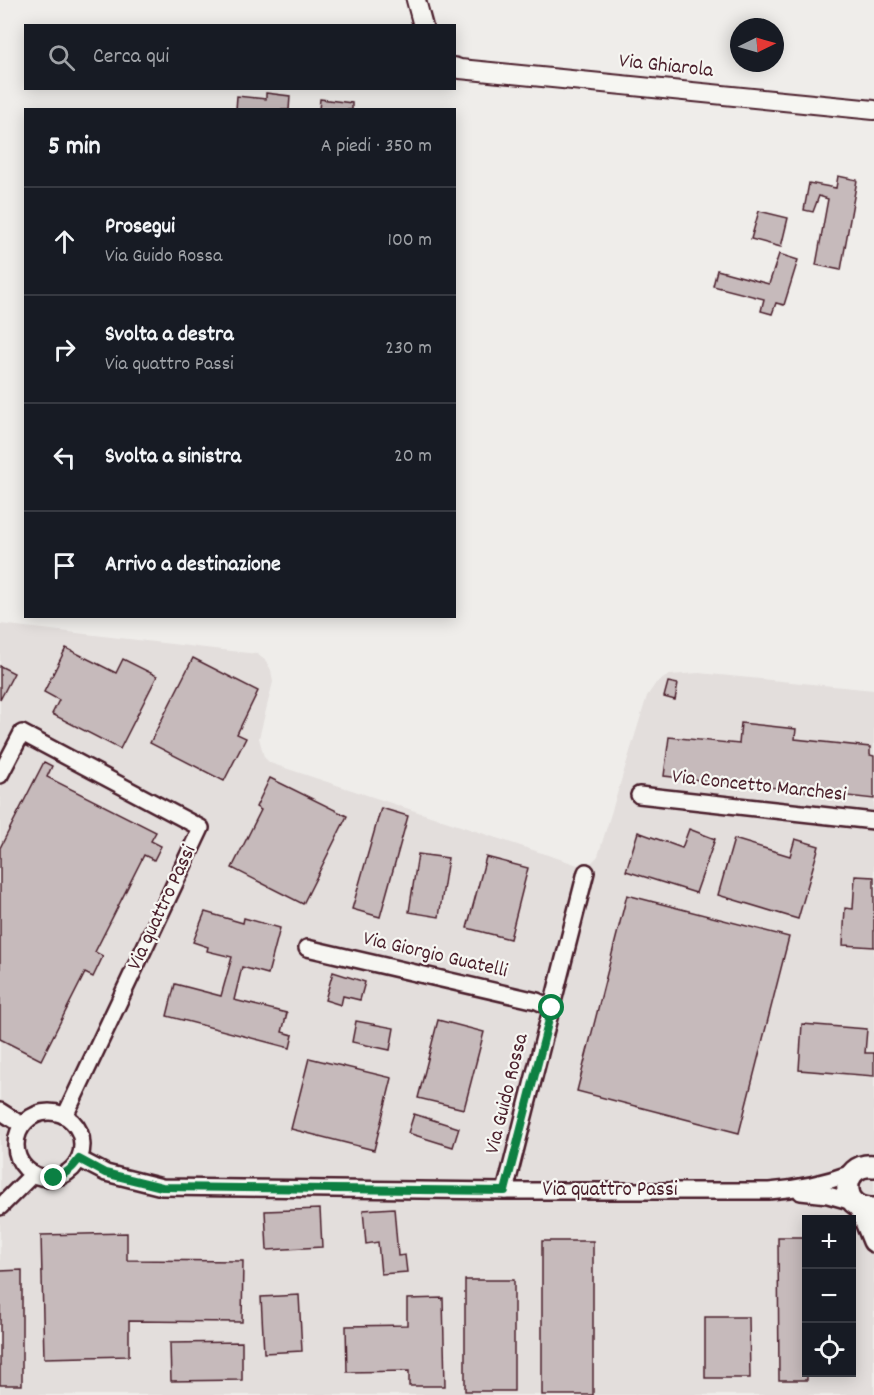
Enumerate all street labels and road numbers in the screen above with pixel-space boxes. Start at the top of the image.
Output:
street label: Via Ghiarola [617,47,716,87]
street label: Via Concetto Marchesi [670,763,848,811]
street label: Via quattro Passi [121,840,205,976]
street label: Via Giorgio Guatelli [360,925,510,987]
street label: Via Guido Rossa [479,1029,538,1157]
street label: Via quattro Passi [542,1176,678,1206]

